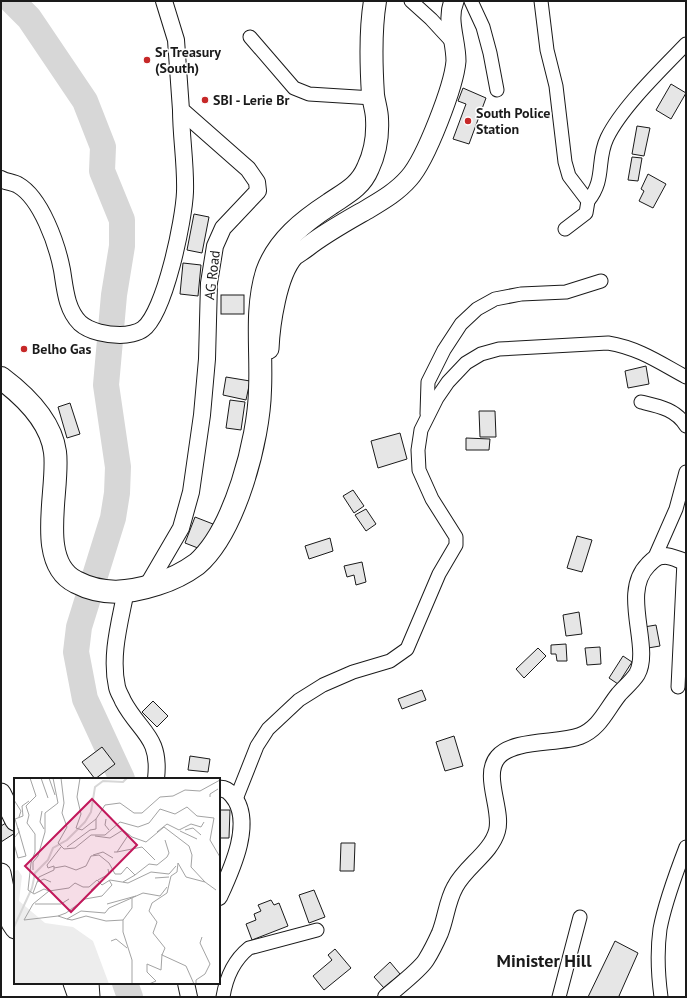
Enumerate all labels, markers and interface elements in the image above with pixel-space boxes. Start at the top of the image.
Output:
place label: Sr Treasury (South) [155,43,221,77]
marker: Sr Treasury (South) [142,55,152,65]
place label: SBI - Lerie Br [213,91,289,109]
marker: SBI - Lerie Br [200,95,210,105]
place label: South Police Station [476,104,550,138]
marker: South Police Station [463,116,473,126]
street label: AG Road [200,249,224,301]
place label: Belho Gas [32,340,91,358]
marker: Belho Gas [19,344,29,354]
inset map [14,778,220,984]
district label: Minister Hill [497,949,592,972]

